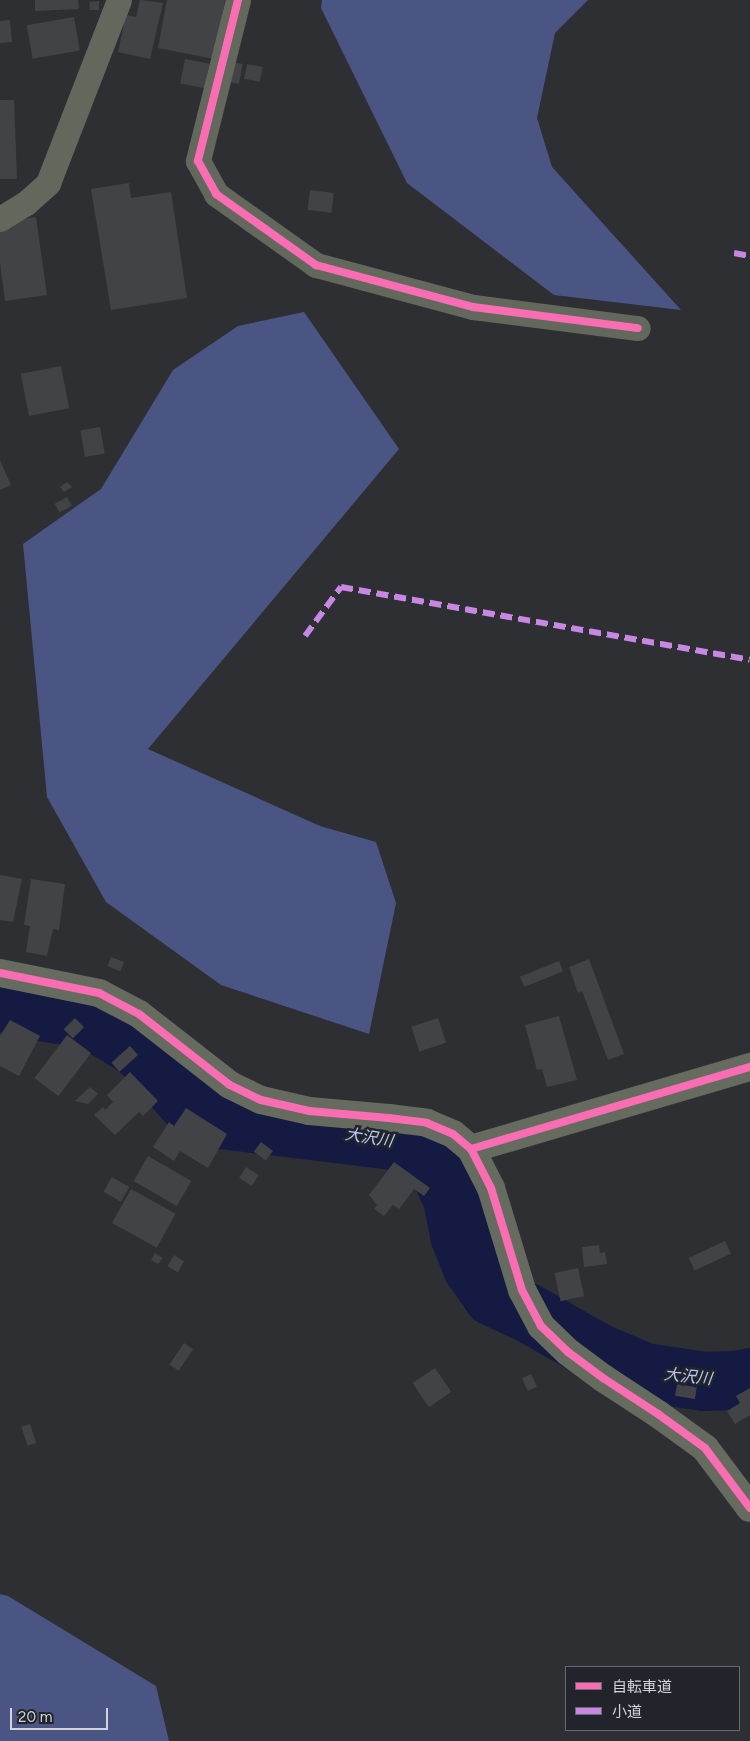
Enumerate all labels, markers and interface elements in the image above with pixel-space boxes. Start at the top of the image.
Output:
water label: 大沢川 [344,1125,394,1151]
water label: 大沢川 [663,1365,713,1389]
legend [565,1666,740,1731]
text: 自転車道 [612,1678,672,1696]
scale bar [12,1698,110,1730]
text: 小道 [612,1703,642,1721]
text: 20 m [18,1708,52,1726]

